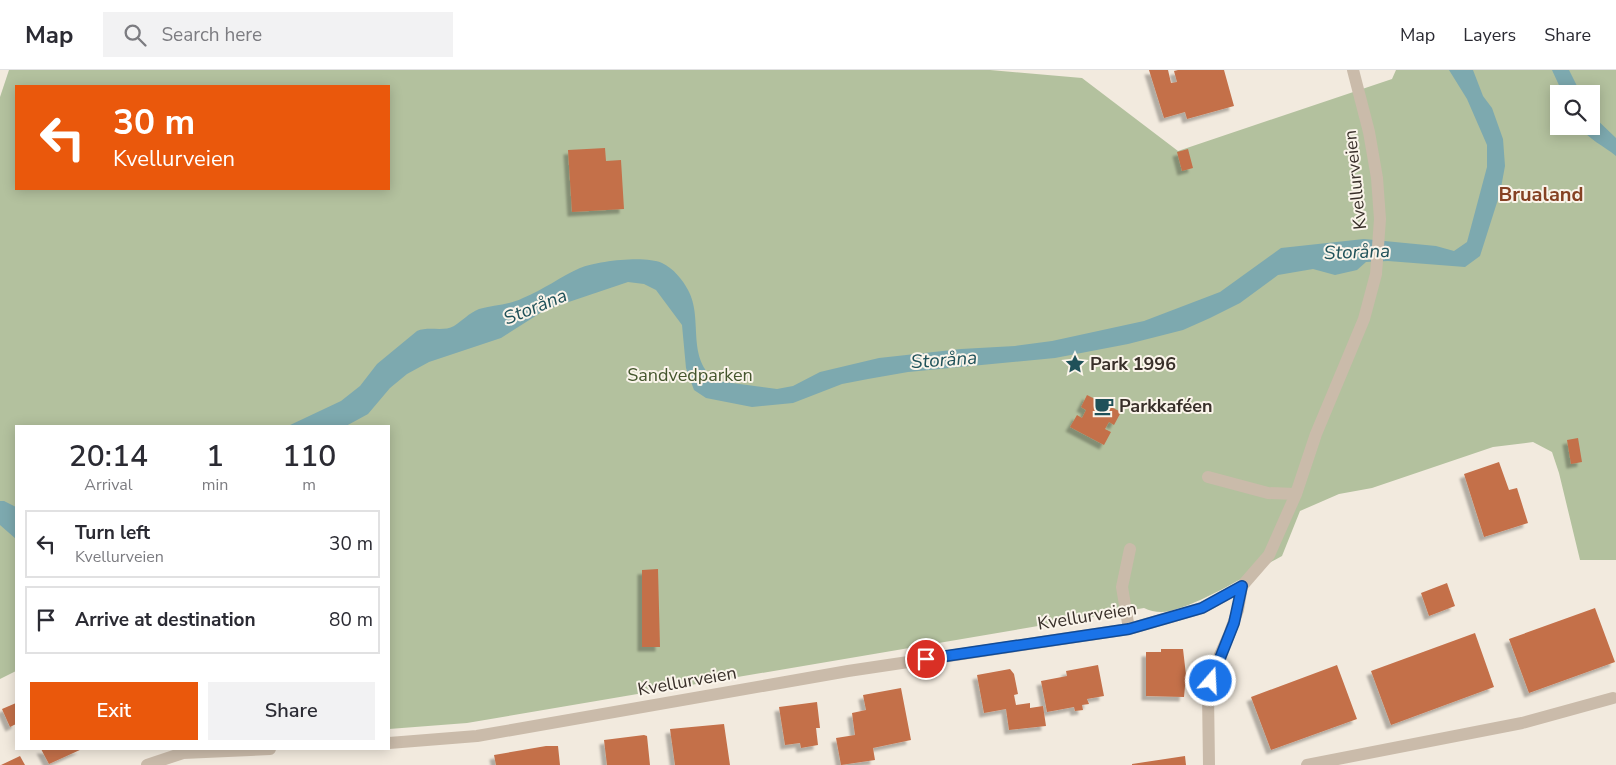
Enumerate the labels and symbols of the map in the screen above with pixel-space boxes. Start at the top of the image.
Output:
street label: Kvellurveien [1338,129,1372,231]
district label: Brualand [1498,181,1584,208]
water label: Storåna [1323,238,1391,266]
water label: Storåna [500,282,571,331]
water label: Storåna [910,345,978,375]
place label: Park 1996 [1090,352,1176,376]
place icon: Park 1996 [1064,353,1086,375]
park label: Sandvedparken [627,363,753,387]
place label: Parkkaféen [1119,394,1213,418]
cafe icon: Parkkaféen [1093,395,1115,417]
street label: Kvellurveien [1036,596,1138,636]
pin [905,638,947,680]
position arrow [1184,654,1236,706]
street label: Kvellurveien [636,661,738,701]

